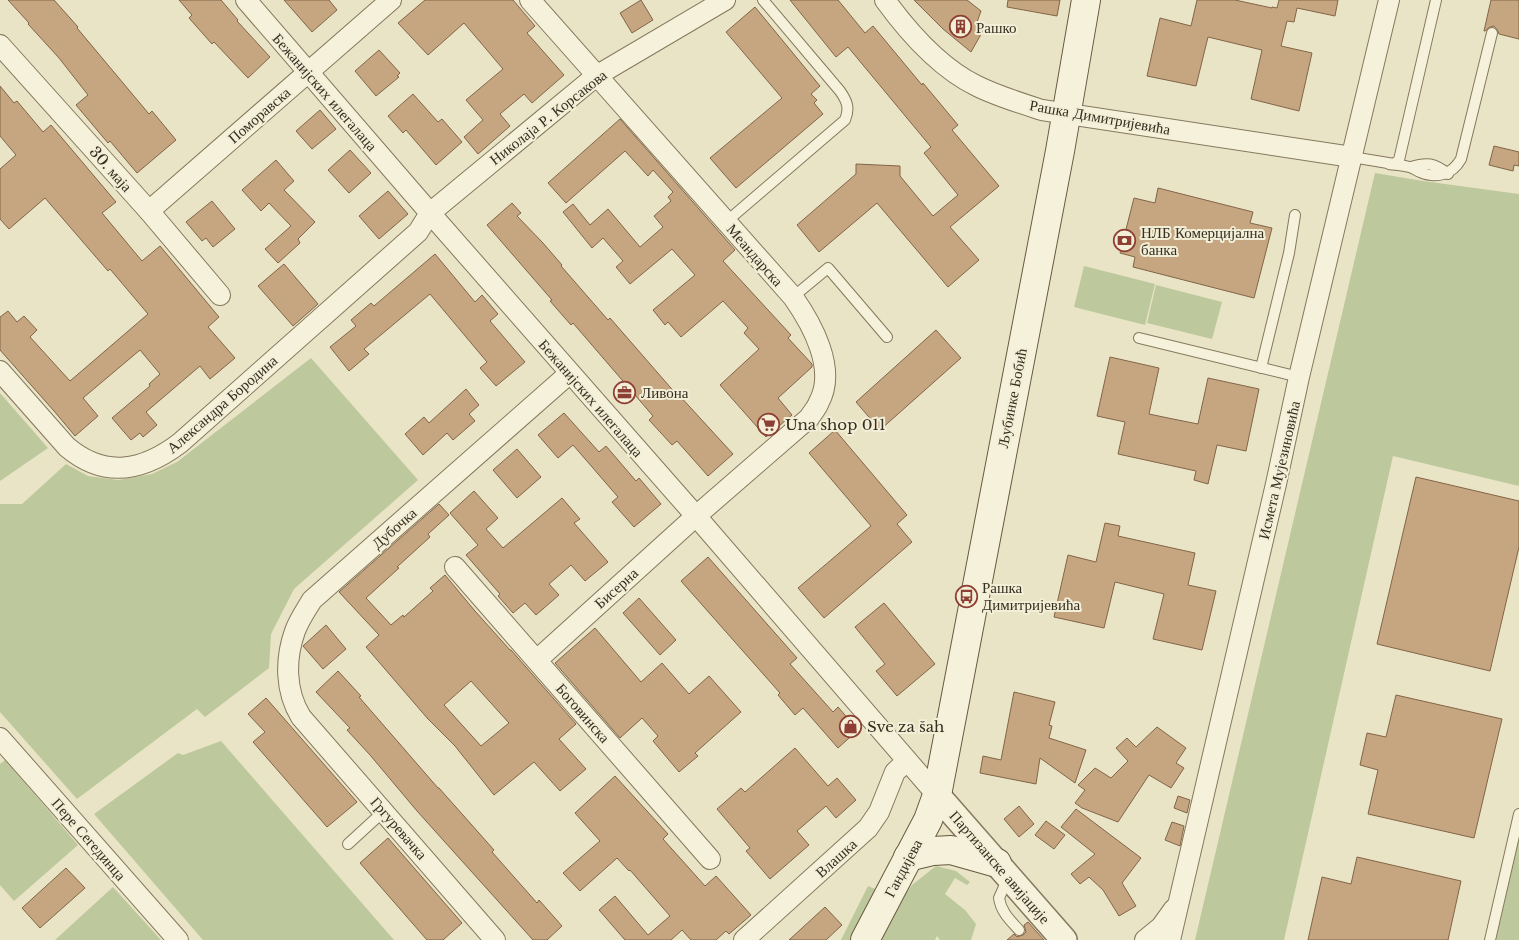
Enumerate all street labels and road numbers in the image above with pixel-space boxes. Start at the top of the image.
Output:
street label: Бежанијских илегалаца [269,29,382,155]
street label: Николаја Р. Корсакова [485,65,611,169]
street label: Поморавска [224,82,294,147]
street label: Рашка Димитријевића [1028,95,1172,139]
street label: 30. маја [86,142,137,196]
street label: Меандарска [723,220,788,290]
street label: Бежанијских илегалаца [535,335,648,461]
street label: Љубинке Бобић [993,346,1031,449]
street label: Александра Бородина [163,351,282,457]
street label: Исмета Мујезиновића [1254,399,1304,541]
street label: Дубочка [368,503,421,553]
street label: Бисерна [590,563,642,613]
street label: Боговинска [552,679,614,747]
street label: Гргуревачка [366,793,432,864]
street label: Пере Сегединца [48,794,130,885]
street label: Партизанске авијације [946,806,1055,928]
street label: Влашка [811,834,861,882]
street label: Гандијева [880,835,926,900]

